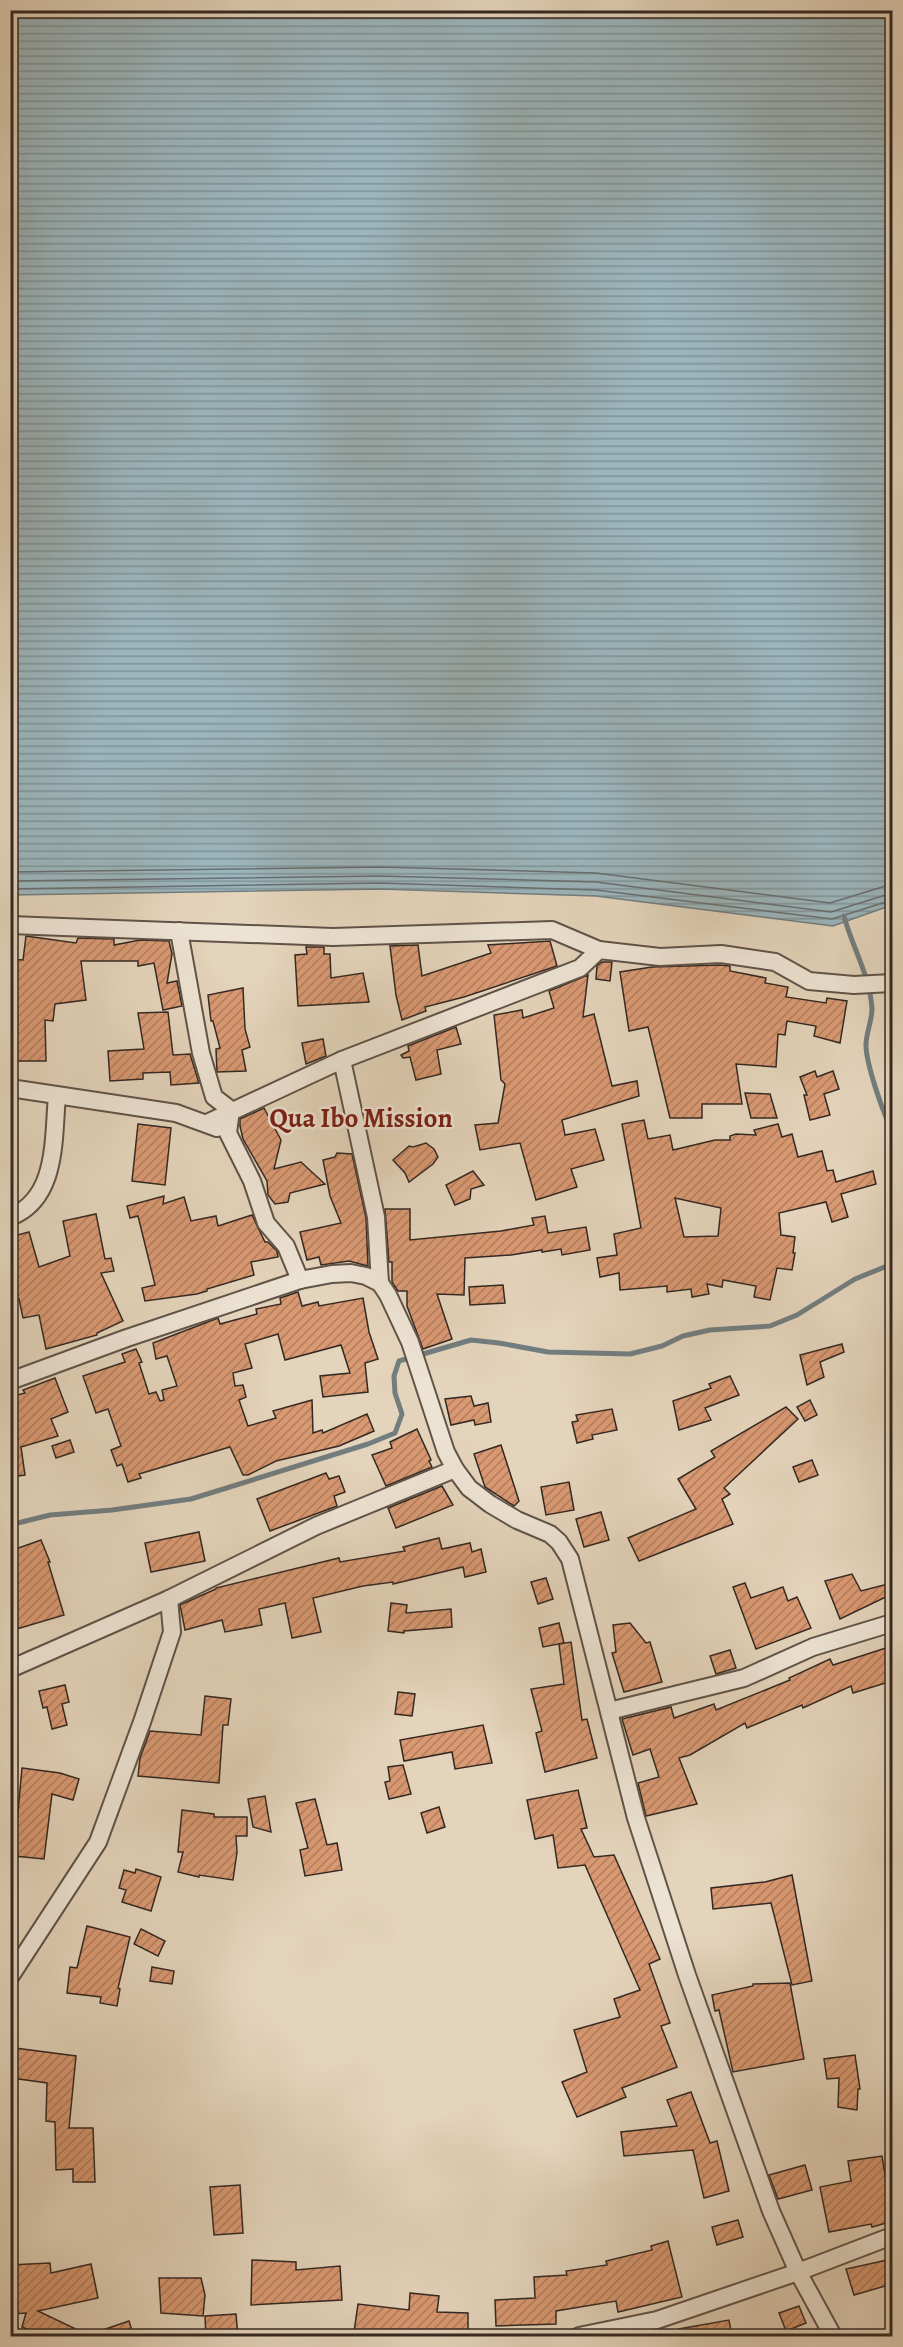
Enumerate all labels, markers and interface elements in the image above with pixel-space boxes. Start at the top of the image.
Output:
district label: Qua Ibo Mission [269,1100,453,1136]

